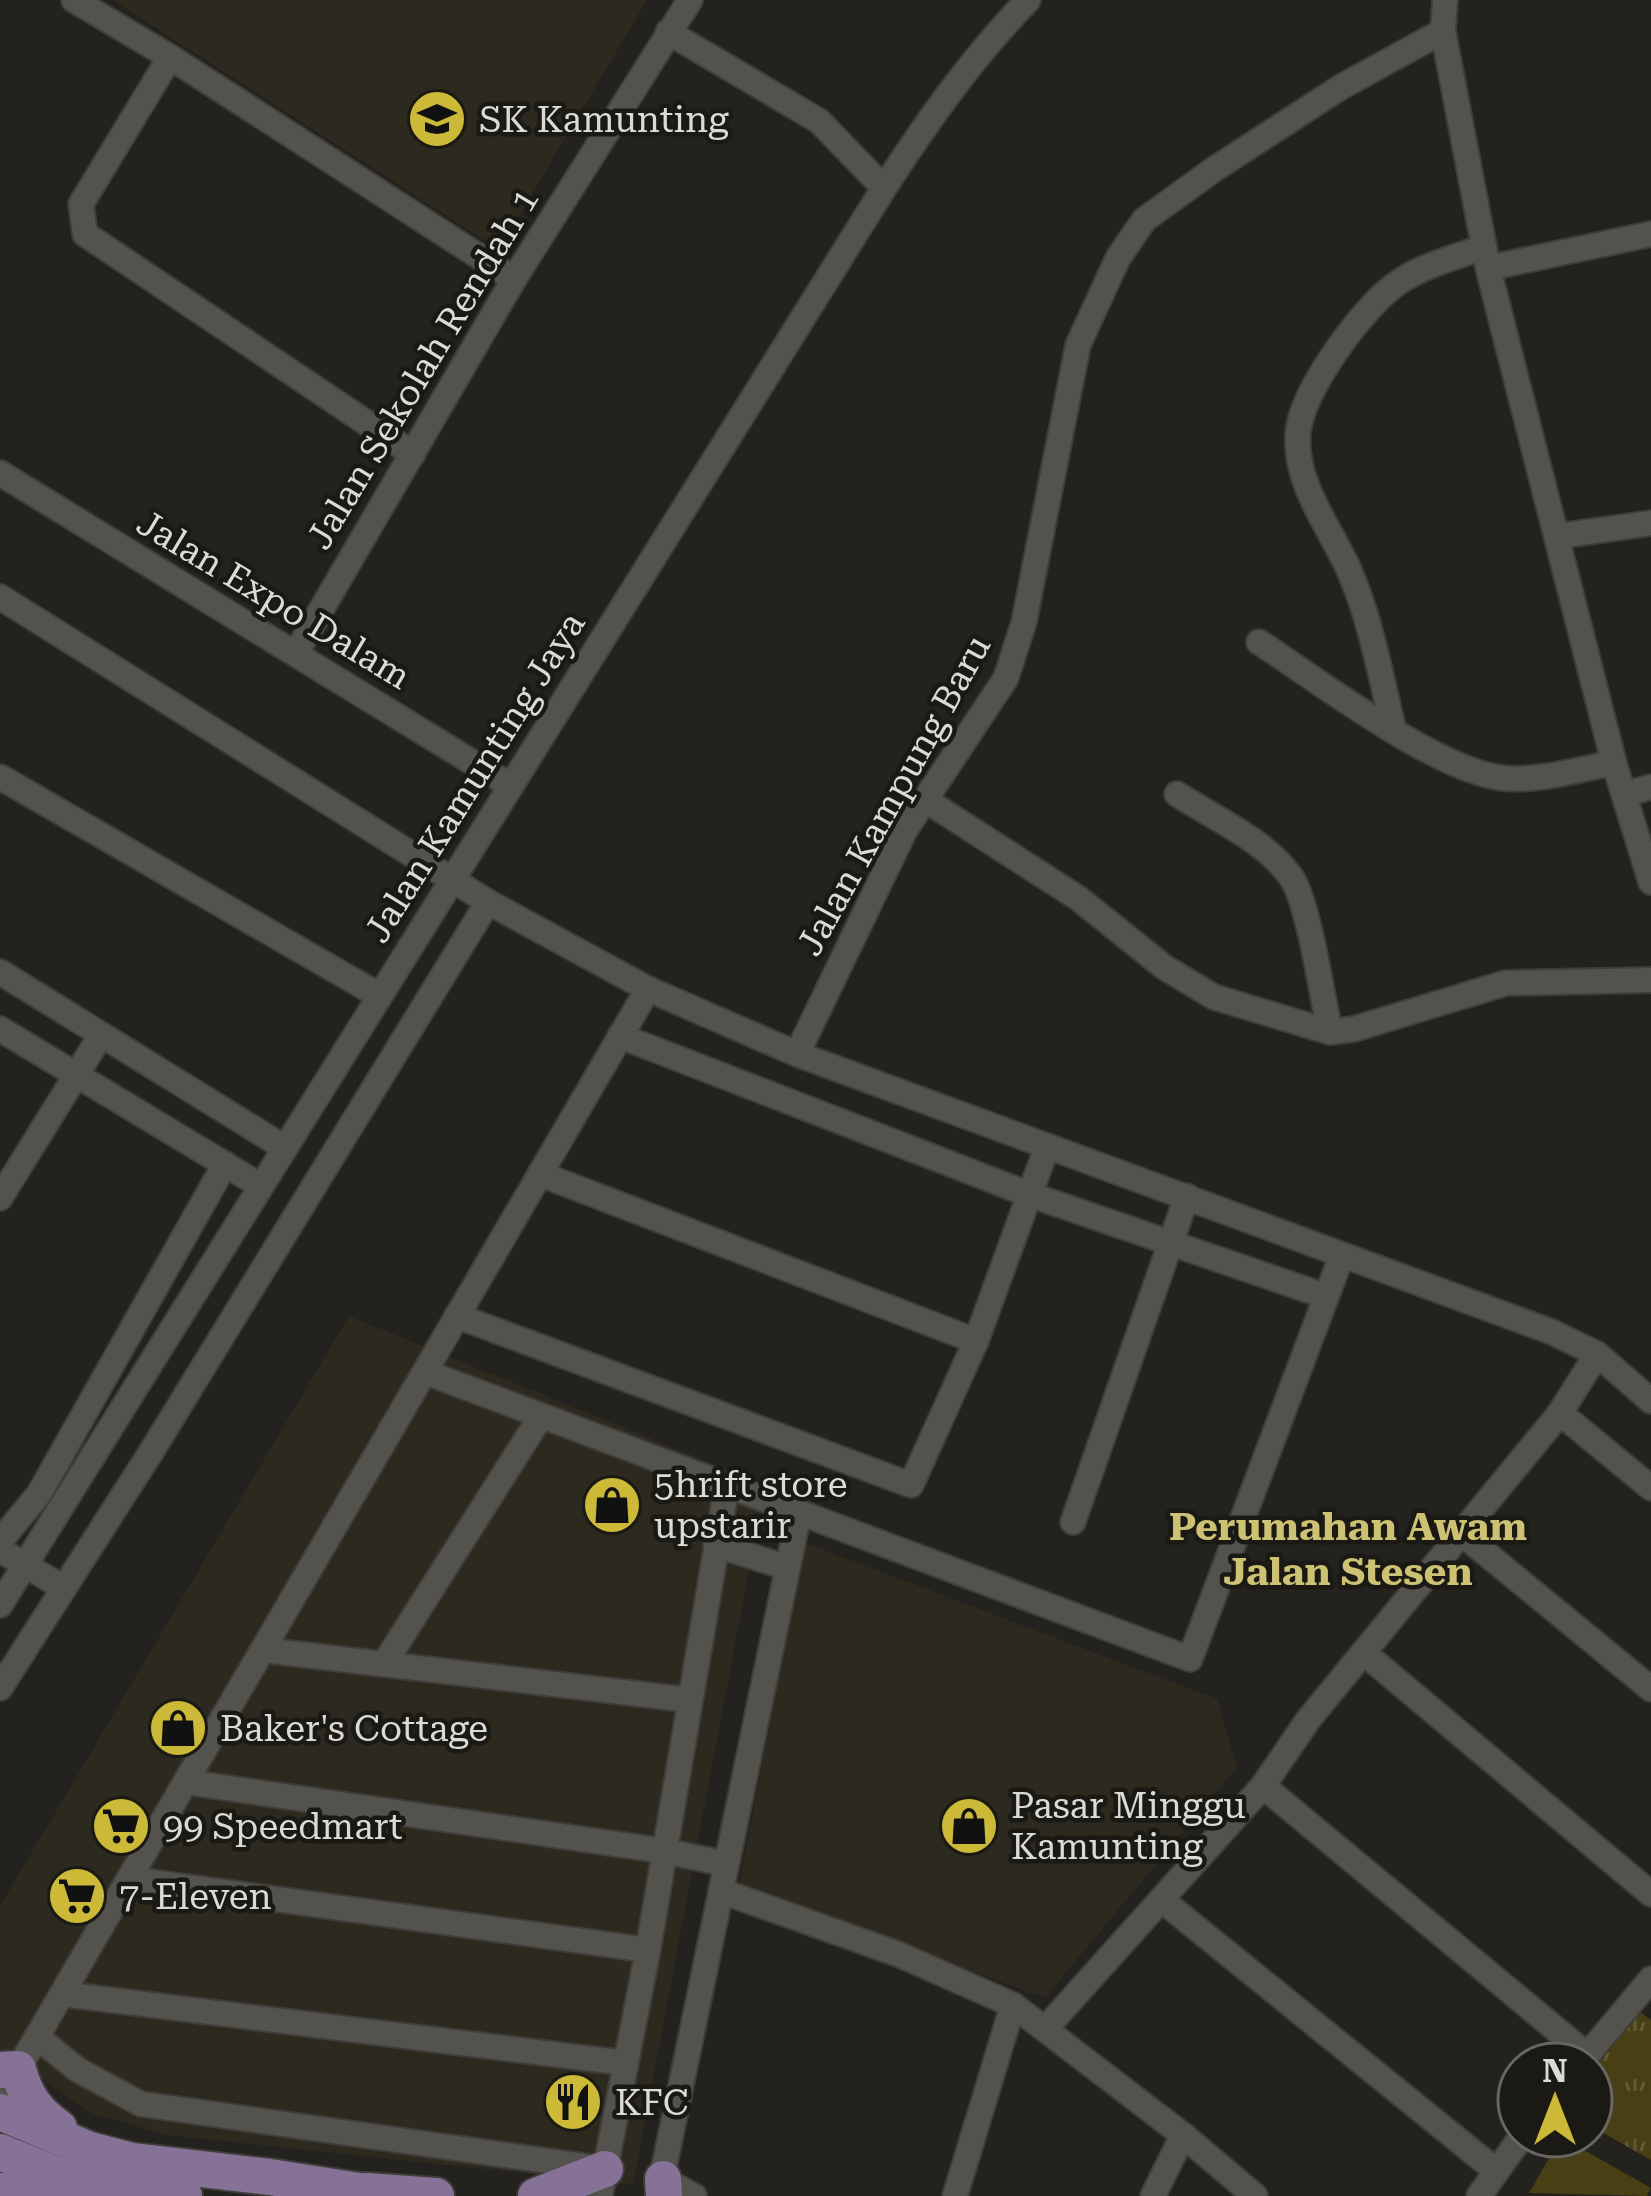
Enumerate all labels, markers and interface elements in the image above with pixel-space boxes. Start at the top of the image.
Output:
school or university icon: SK Kamunting [406,88,468,150]
place label: SK Kamunting [479,99,729,141]
street label: Jalan Sekolah Rendah 1 [298,180,547,557]
street label: Jalan Expo Dalam [129,502,418,698]
street label: Jalan Kamunting Jaya [356,604,594,950]
street label: Jalan Kampung Baru [788,628,999,963]
place label: 5hrift store upstarir [654,1464,848,1547]
shop icon: 5hrift store upstarir [581,1474,643,1536]
district label: Perumahan Awam Jalan Stesen [1169,1504,1527,1595]
shop icon: Baker's Cottage [147,1697,209,1759]
place label: Baker's Cottage [220,1708,488,1750]
place label: Pasar Minggu Kamunting [1011,1785,1246,1868]
supermarket icon: 99 Speedmart [90,1795,152,1857]
shop icon: Pasar Minggu Kamunting [938,1795,1000,1857]
place label: 99 Speedmart [163,1806,402,1848]
supermarket icon: 7-Eleven [46,1865,108,1927]
place label: 7-Eleven [119,1876,272,1918]
north arrow [1495,2040,1615,2160]
text: N [1542,2051,1568,2090]
restaurant icon: KFC [542,2071,604,2133]
place label: KFC [615,2082,688,2124]

